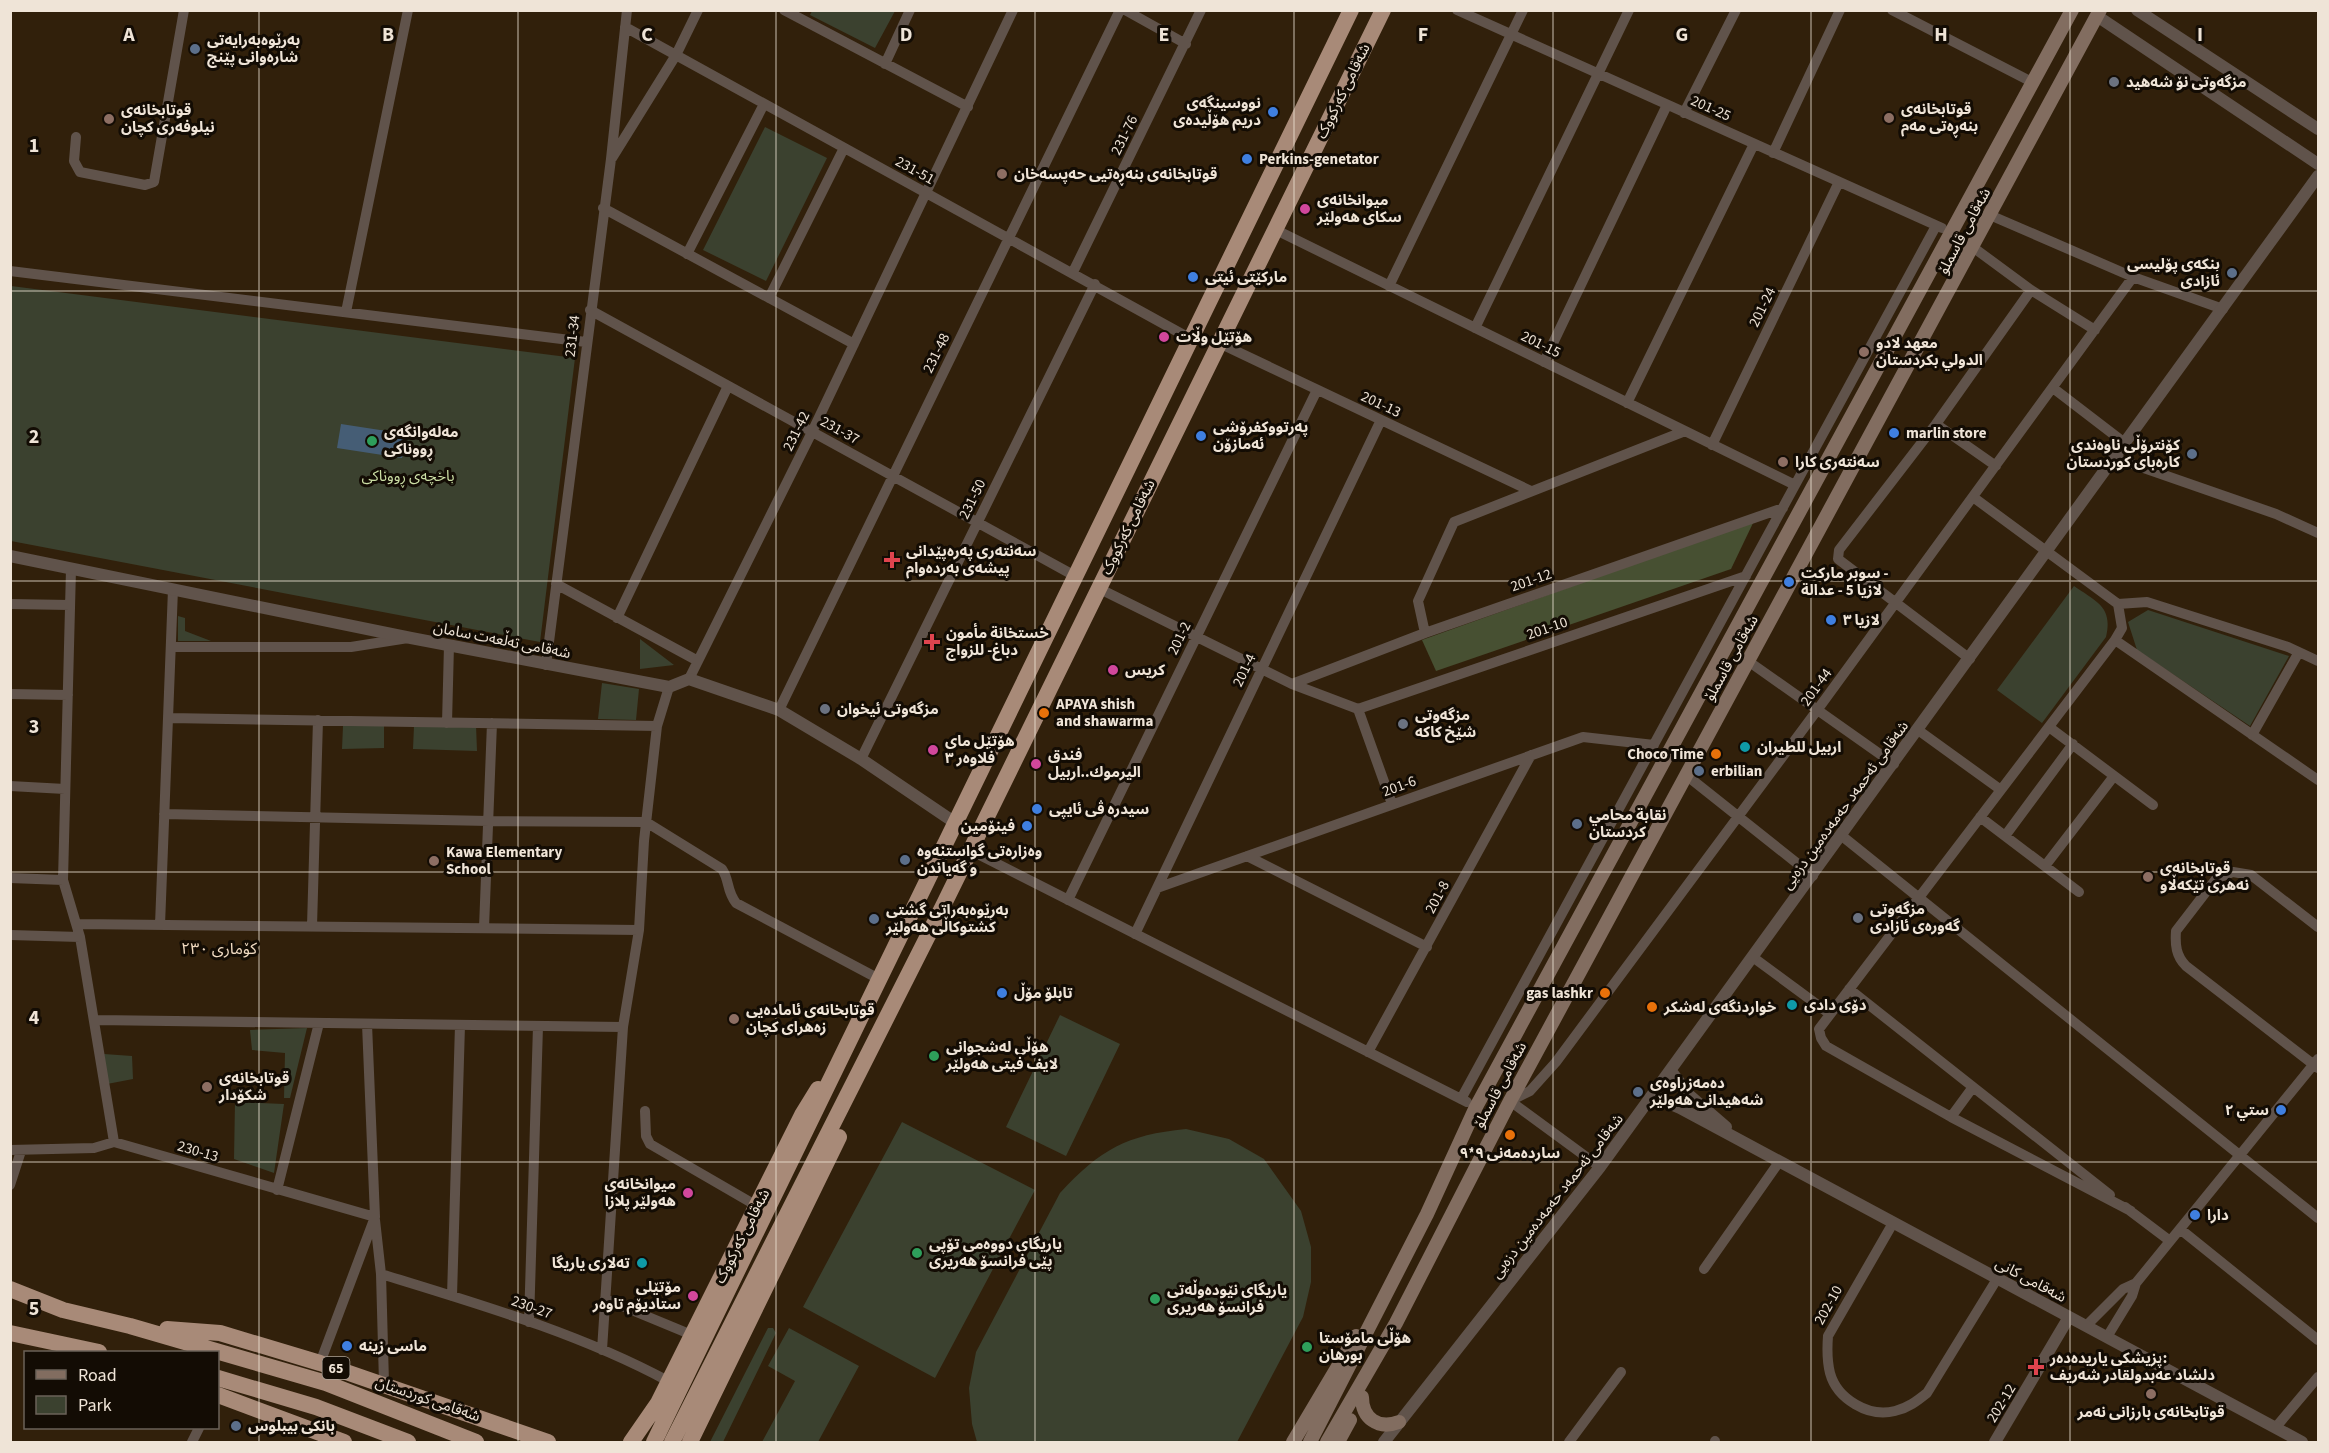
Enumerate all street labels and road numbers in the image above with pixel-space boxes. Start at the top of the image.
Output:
street label: شەقامی کەرکووک [1311,40,1376,142]
street label: 201-25 [1687,90,1734,127]
street label: 231-76 [1106,112,1143,159]
street label: 231-51 [891,151,938,190]
street label: شەقامی قاسملۆ [1933,184,1996,278]
street label: 201-24 [1744,283,1781,331]
street label: 231-34 [560,313,586,358]
street label: 201-15 [1517,326,1564,363]
street label: 231-48 [918,330,955,377]
street label: 201-13 [1357,386,1404,423]
street label: 231-42 [778,408,815,455]
street label: 231-37 [816,411,863,450]
street label: 231-50 [954,476,991,523]
street label: شەقامی کەرکووک [1096,476,1161,578]
street label: 201-12 [1508,564,1554,597]
street label: شەقامی قاسملۆ [1699,611,1764,705]
street label: 201-10 [1524,612,1570,645]
street label: شەقامی تەڵعەت سامان [432,616,573,664]
street label: 201-2 [1162,618,1196,658]
street label: 201-4 [1227,650,1262,690]
street label: 201-44 [1796,664,1838,710]
street label: شەقامی ئەحمەد حەمەدەمین دزەیی [1777,716,1914,894]
street label: 201-6 [1379,771,1419,802]
street label: 201-8 [1420,877,1455,917]
street label: شەقامی قاسملۆ [1469,1038,1532,1132]
street label: شەقامی ئەحمەد حەمەدەمین دزەیی [1486,1109,1629,1283]
street label: 230-13 [175,1136,221,1167]
street label: شەقامی کەرکووک [710,1185,775,1287]
street label: شەقامی کانی [1992,1253,2070,1308]
street label: 202-10 [1809,1282,1848,1329]
street label: 230-27 [509,1290,555,1325]
road number: 65 [322,1357,350,1379]
street label: شەقامی کوردستان [373,1372,483,1427]
street label: 202-12 [1982,1380,2021,1427]

